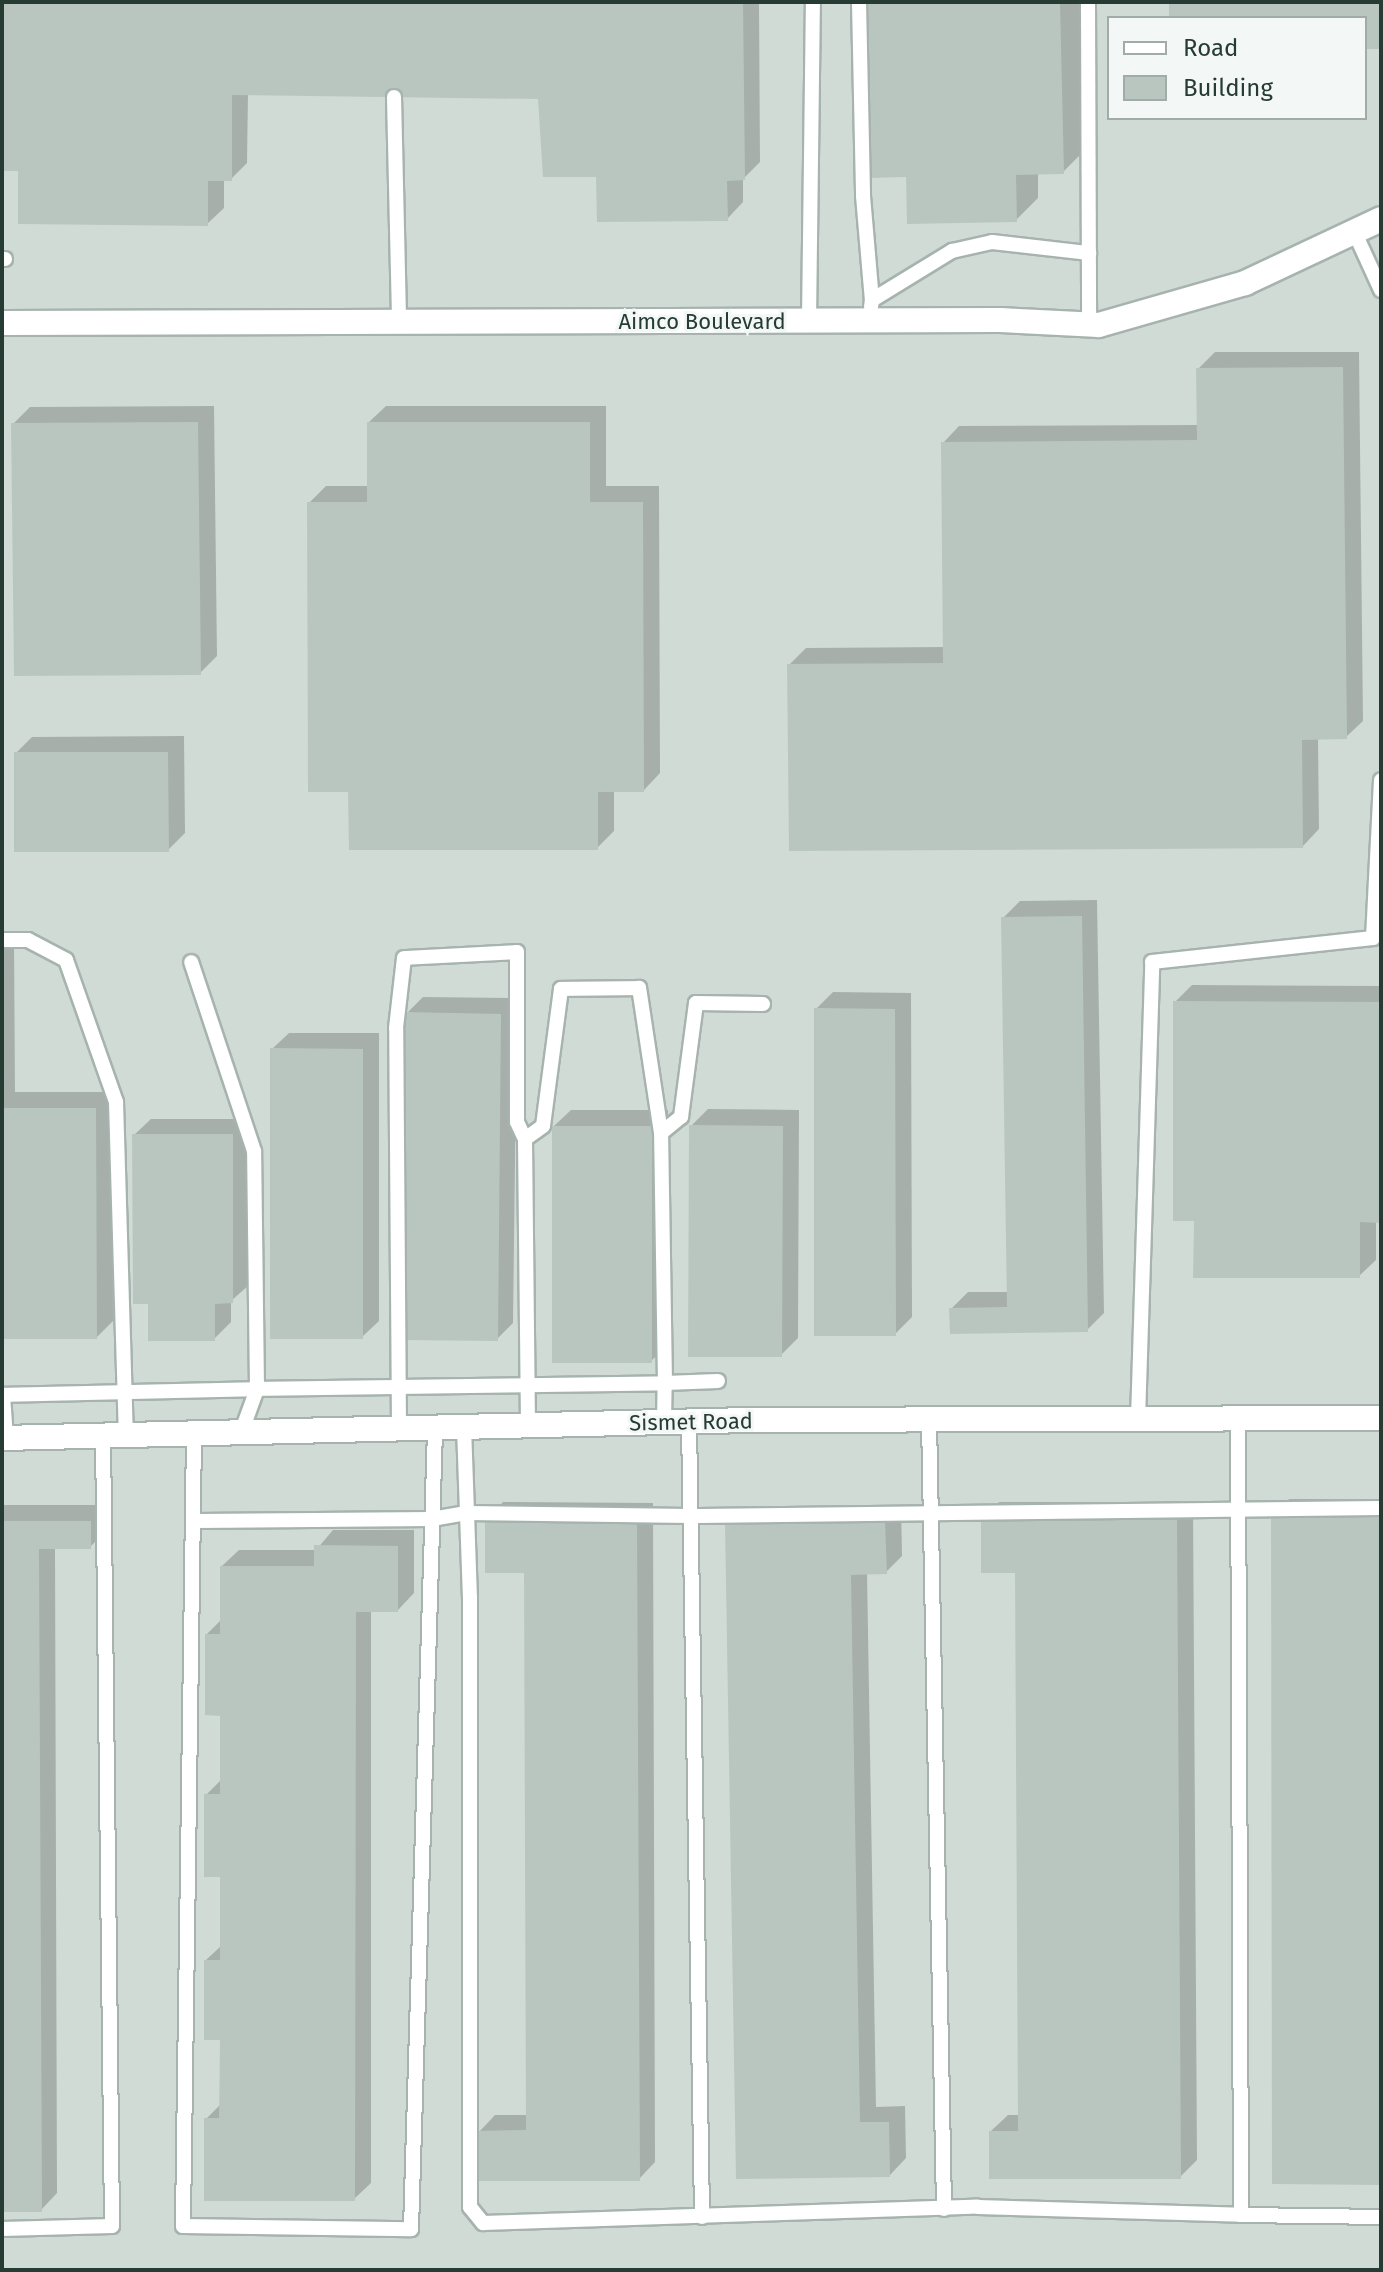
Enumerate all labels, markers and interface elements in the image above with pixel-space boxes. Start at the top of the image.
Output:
legend [1107,16,1367,120]
text: Road [1183,34,1238,62]
text: Building [1183,74,1273,102]
street label: Aimco Boulevard [618,309,786,335]
street label: Sismet Road [629,1408,753,1436]

